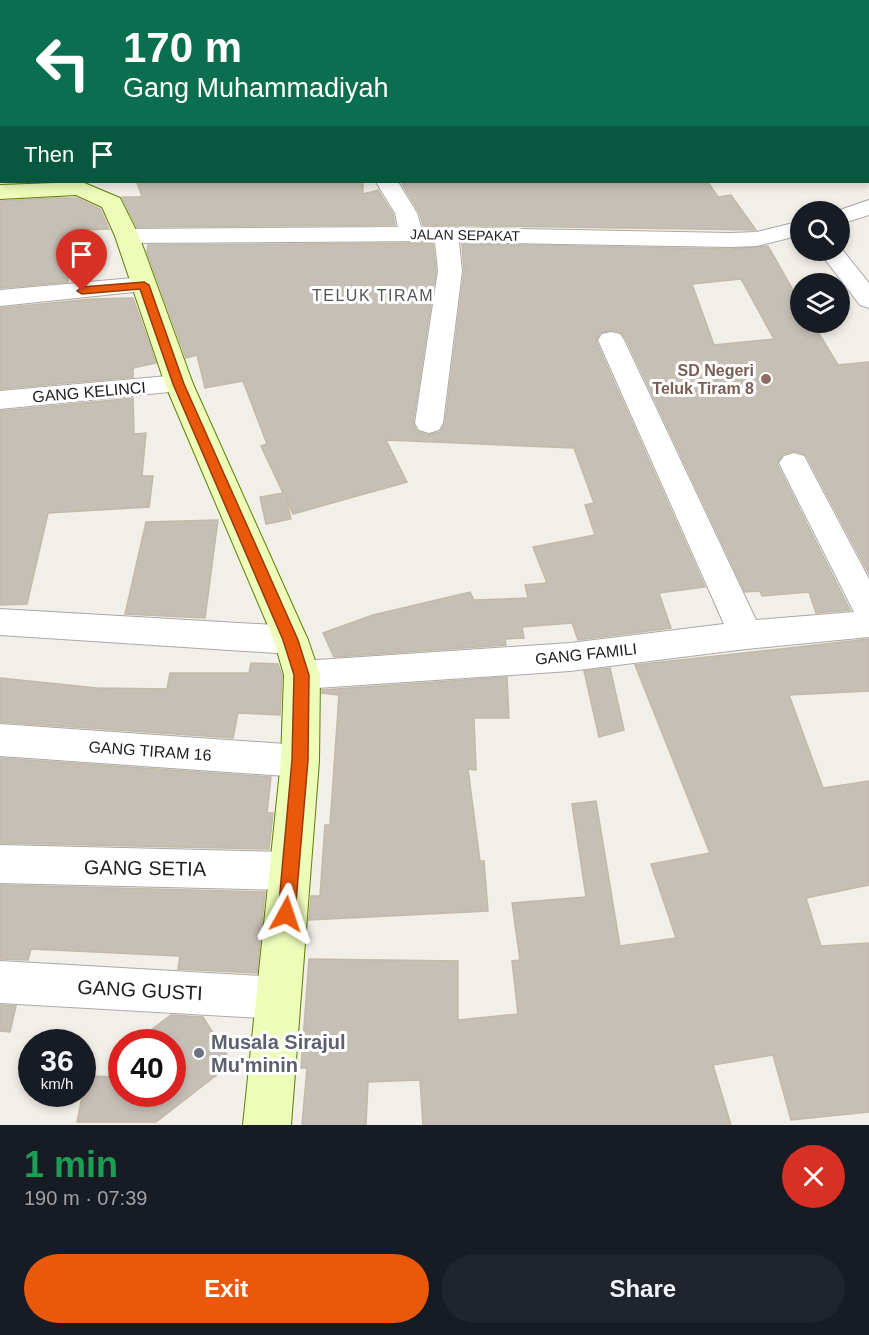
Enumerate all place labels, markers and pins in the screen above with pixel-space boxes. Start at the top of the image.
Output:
pin [56,229,107,291]
place label: SD Negeri Teluk Tiram 8 [652,362,754,397]
marker: SD Negeri Teluk Tiram 8 [759,372,773,386]
place label: Musala Sirajul Mu'minin [211,1031,346,1076]
marker: Musala Sirajul Mu'minin [192,1046,206,1060]

